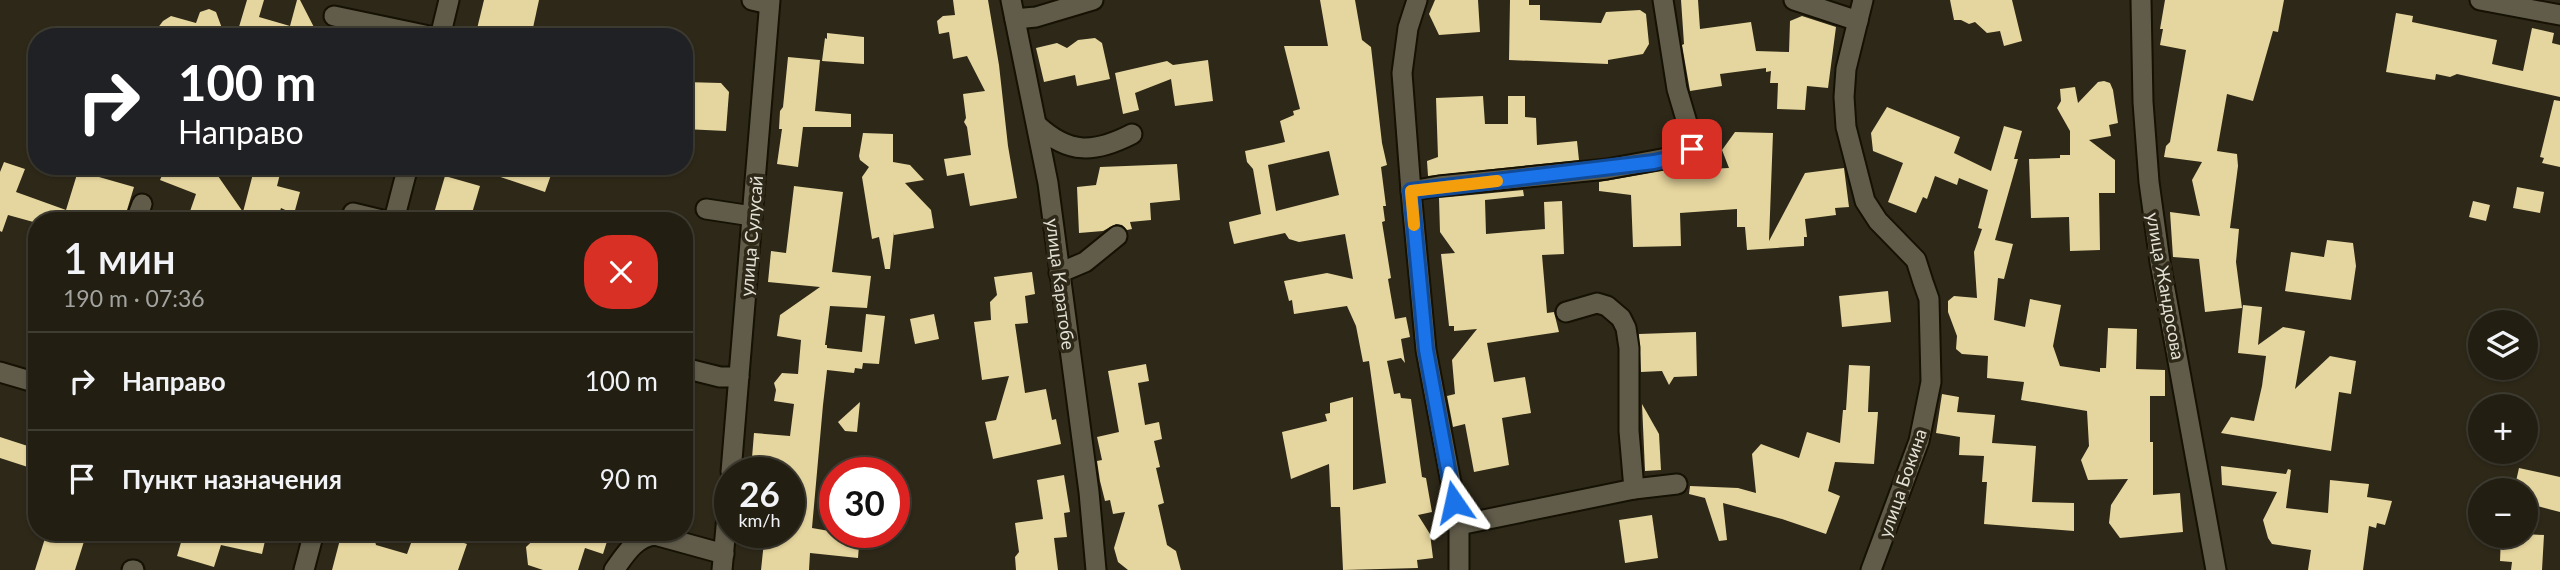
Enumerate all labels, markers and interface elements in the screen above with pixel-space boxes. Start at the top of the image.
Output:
text: 100 m [178,53,316,111]
icon: right [63,56,154,147]
text: Направо [178,112,304,151]
pin [1662,119,1722,179]
icon: arrive [1673,130,1711,168]
street label: улица Сулусай [735,175,767,297]
street label: улица Жандосова [2142,211,2190,361]
street label: улица Каратобе [1042,217,1080,351]
text: 1 мин [63,233,176,283]
button: close [584,235,658,309]
text: 190 m · 07:36 [63,284,205,312]
map controls [2468,310,2538,548]
button: layers [2468,310,2538,380]
icon: right [63,362,101,400]
text: Направо [122,365,226,397]
text: 100 m [585,365,658,397]
button: + [2468,394,2538,464]
street label: улица Бокина [1873,426,1931,540]
speed limit sign: 30 [819,457,910,548]
icon: arrive [63,460,101,498]
text: Пункт назначения [122,463,342,495]
text: 90 m [600,463,658,495]
position arrow [1417,465,1491,539]
text: 26 [739,472,780,514]
button: − [2468,478,2538,548]
text: km/h [738,509,781,531]

